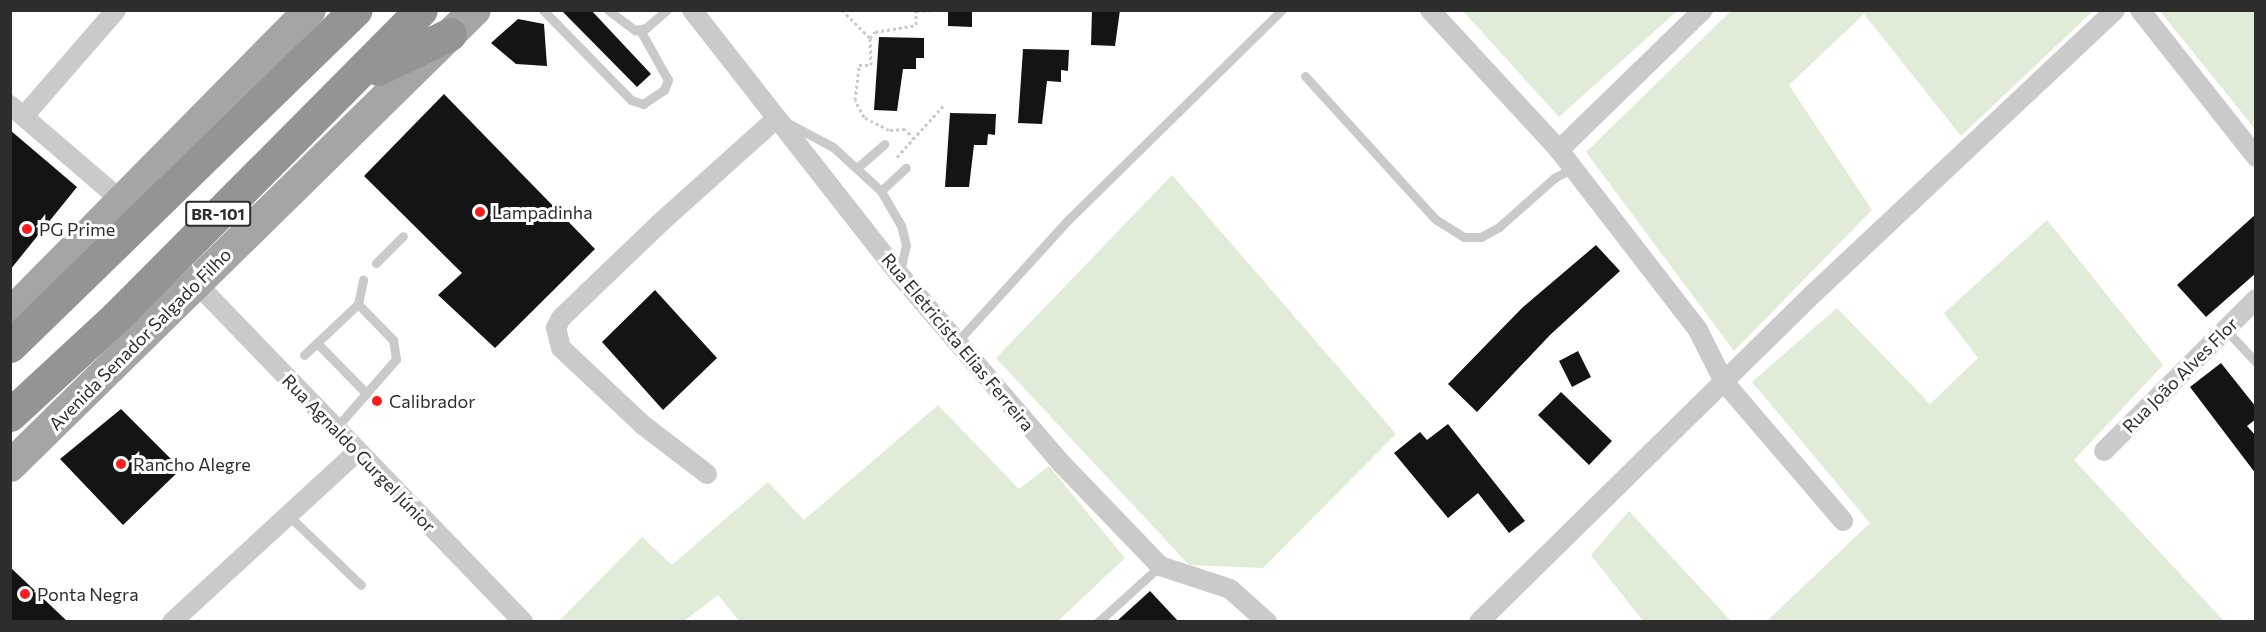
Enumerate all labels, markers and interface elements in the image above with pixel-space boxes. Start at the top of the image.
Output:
road number: BR-101 [185,201,251,227]
place label: Lampadinha [492,201,593,223]
marker: Lampadinha [473,205,487,219]
place label: PG Prime [39,218,115,240]
marker: PG Prime [20,222,34,236]
street label: Avenida Senador Salgado Filho [44,243,236,435]
street label: Rua Eletricista Elias Ferreira [877,249,1039,435]
street label: Rua João Alves Flor [2118,313,2242,437]
street label: Rua Agnaldo Gurgel Júnior [278,370,440,536]
place label: Calibrador [389,390,475,412]
marker: Calibrador [370,394,384,408]
place label: Rancho Alegre [133,453,251,475]
marker: Rancho Alegre [114,457,128,471]
place label: Ponta Negra [37,583,139,605]
marker: Ponta Negra [18,587,32,601]

